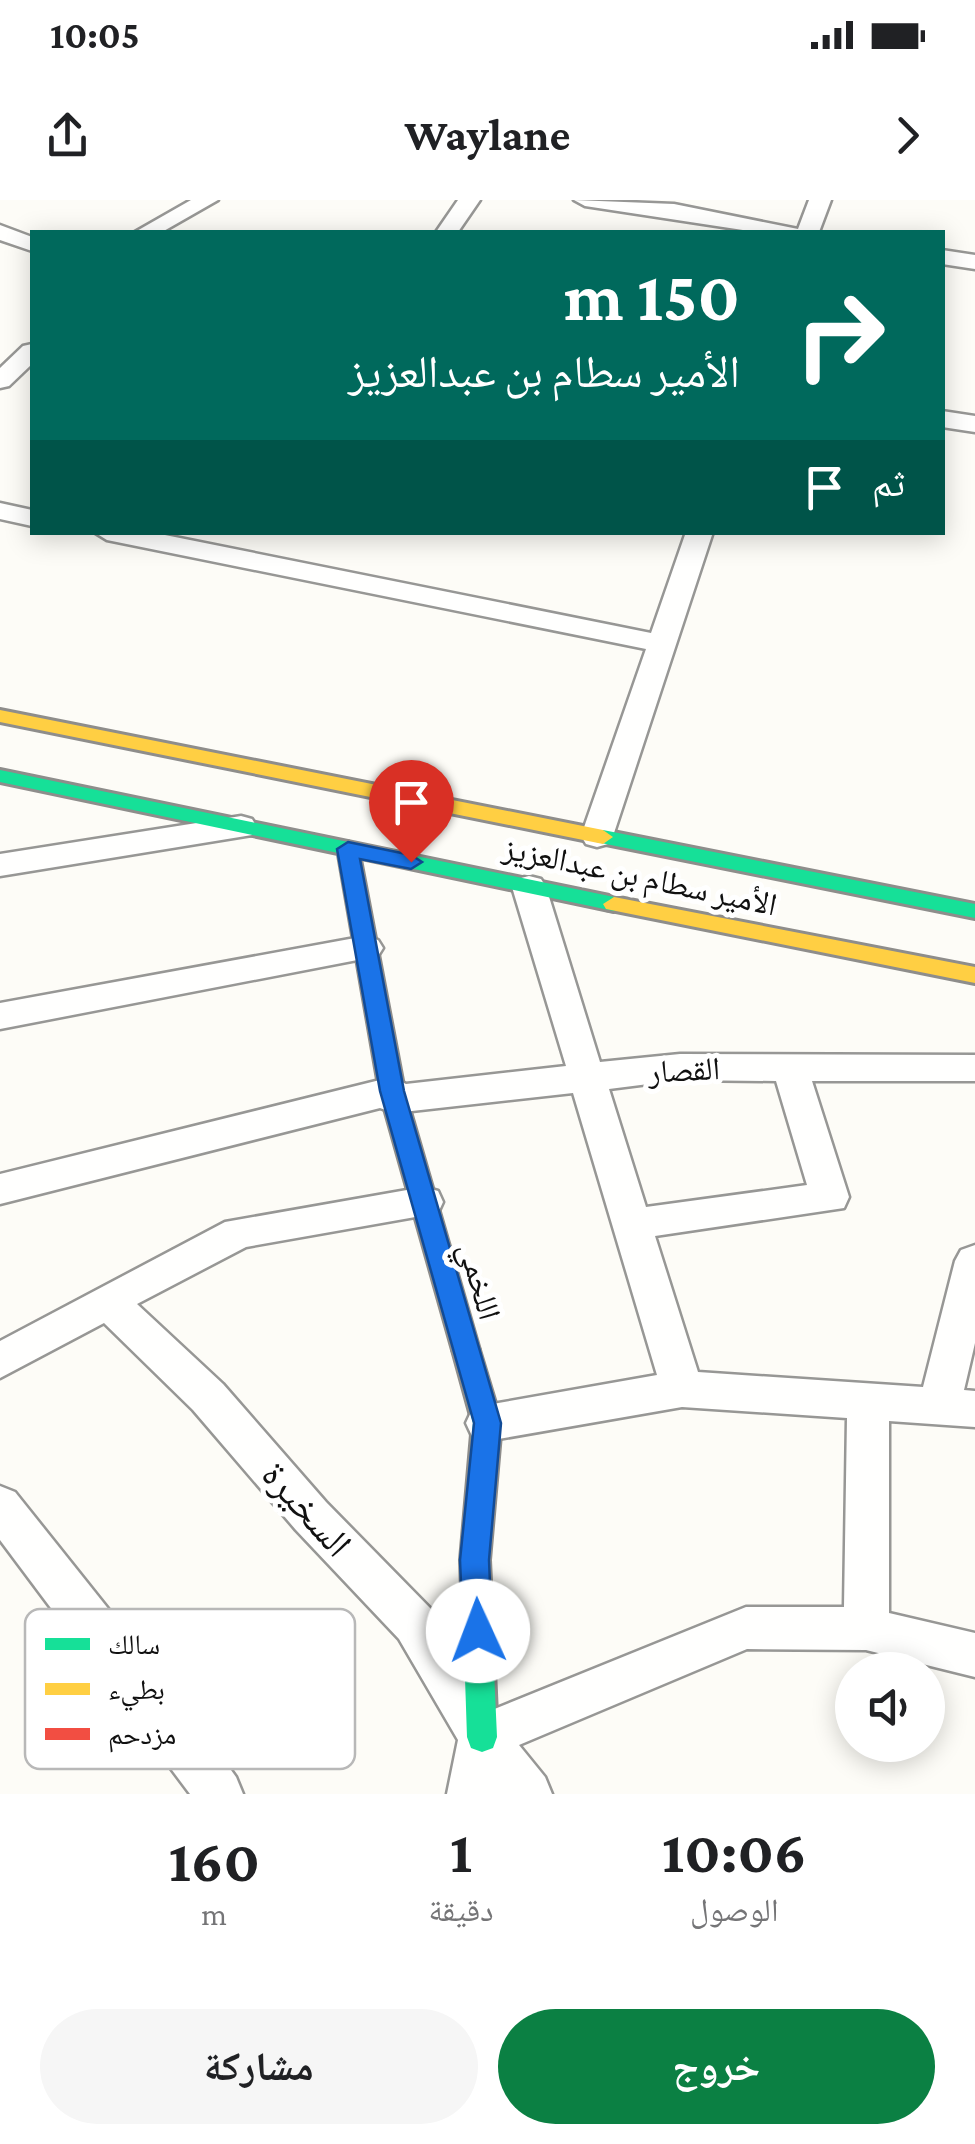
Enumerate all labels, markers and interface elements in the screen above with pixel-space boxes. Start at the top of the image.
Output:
text: 10:05 [50,14,140,56]
icon: share [40,108,95,163]
icon: forward [880,108,935,163]
text: Waylane [404,110,571,160]
text: 150 m [564,257,740,335]
icon: right [775,270,905,400]
text: الأمير سطام بن عبدالعزيز [348,347,740,397]
icon: arrive [797,460,852,515]
text: ثم [872,462,905,504]
pin [369,760,454,863]
icon: arrive [384,775,439,830]
street label: الأمير سطام بن عبدالعزيز [498,829,780,926]
street label: القصار [646,1050,721,1090]
street label: اللخمي [445,1238,508,1326]
street label: السخيرة [254,1453,360,1565]
position arrow [426,1579,530,1683]
legend [25,1609,355,1769]
text: سالك [108,1629,160,1660]
map controls [835,1652,945,1762]
button: sound [835,1652,945,1762]
text: بطيء [108,1674,165,1712]
text: مزدحم [108,1719,176,1753]
text: 1 [450,1818,472,1885]
text: 10:06 [662,1818,807,1885]
text: 160 [168,1827,260,1894]
text: دقيقة [428,1892,493,1928]
text: الوصول [690,1892,779,1928]
text: m [201,1896,227,1932]
button: مشاركة [40,2009,478,2124]
button: خروج [498,2009,935,2124]

